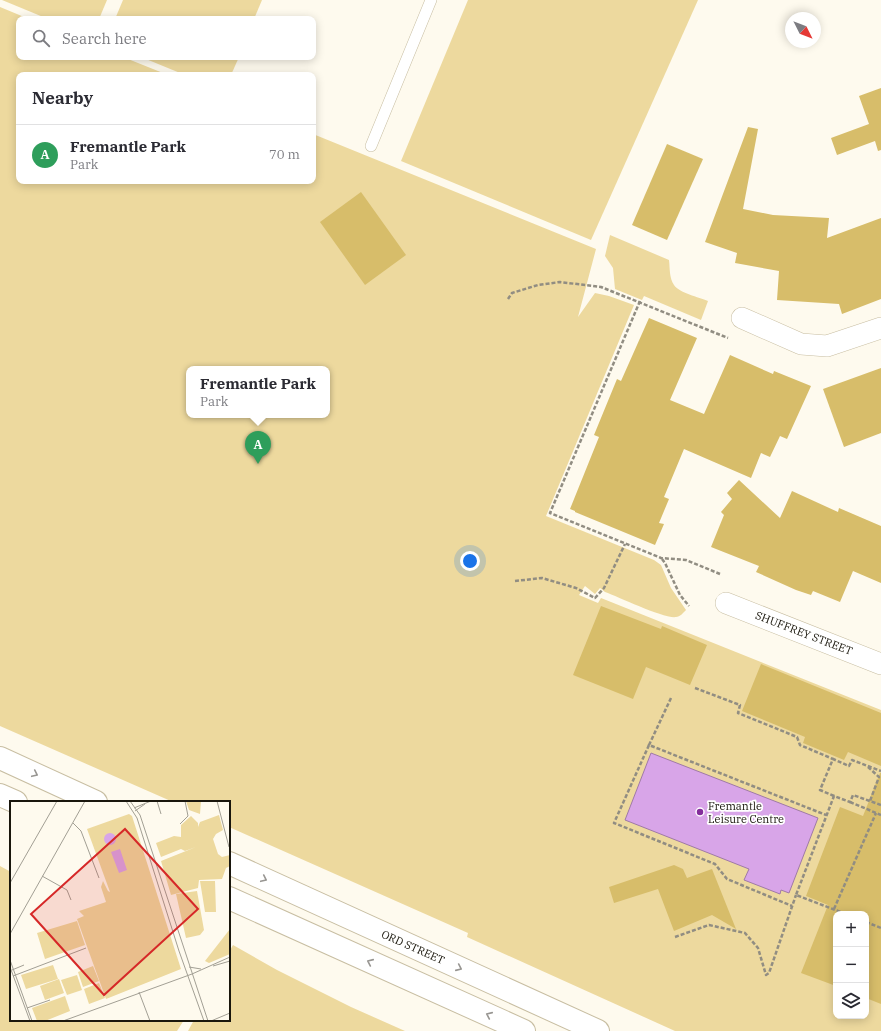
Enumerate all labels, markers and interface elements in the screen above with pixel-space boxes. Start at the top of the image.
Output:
north arrow [785,12,821,48]
search box [16,16,316,60]
icon: search [30,27,52,49]
text: Search here [62,29,147,48]
text: Nearby [32,87,93,109]
text: Fremantle Park [70,137,186,156]
text: A [40,146,50,163]
text: 70 m [269,146,300,163]
text: Park [70,156,98,173]
popup [186,366,330,418]
text: Fremantle Park [200,374,316,393]
text: Park [200,393,228,410]
pin: A [245,431,271,464]
your location [460,551,480,571]
street label: SHUFFREY STREET [753,608,855,658]
one-way arrow [31,769,39,777]
place label: Fremantle Leisure Centre [708,799,784,826]
inset map [10,801,230,1021]
marker: Fremantle Leisure Centre [695,807,705,817]
one-way arrow [260,874,268,882]
map controls [833,911,869,1019]
button: + [833,911,869,947]
street label: ORD STREET [379,927,447,967]
button: − [833,947,869,983]
one-way arrow [367,958,374,966]
one-way arrow [455,963,463,971]
button: layers [833,983,869,1019]
one-way arrow [485,1012,493,1020]

